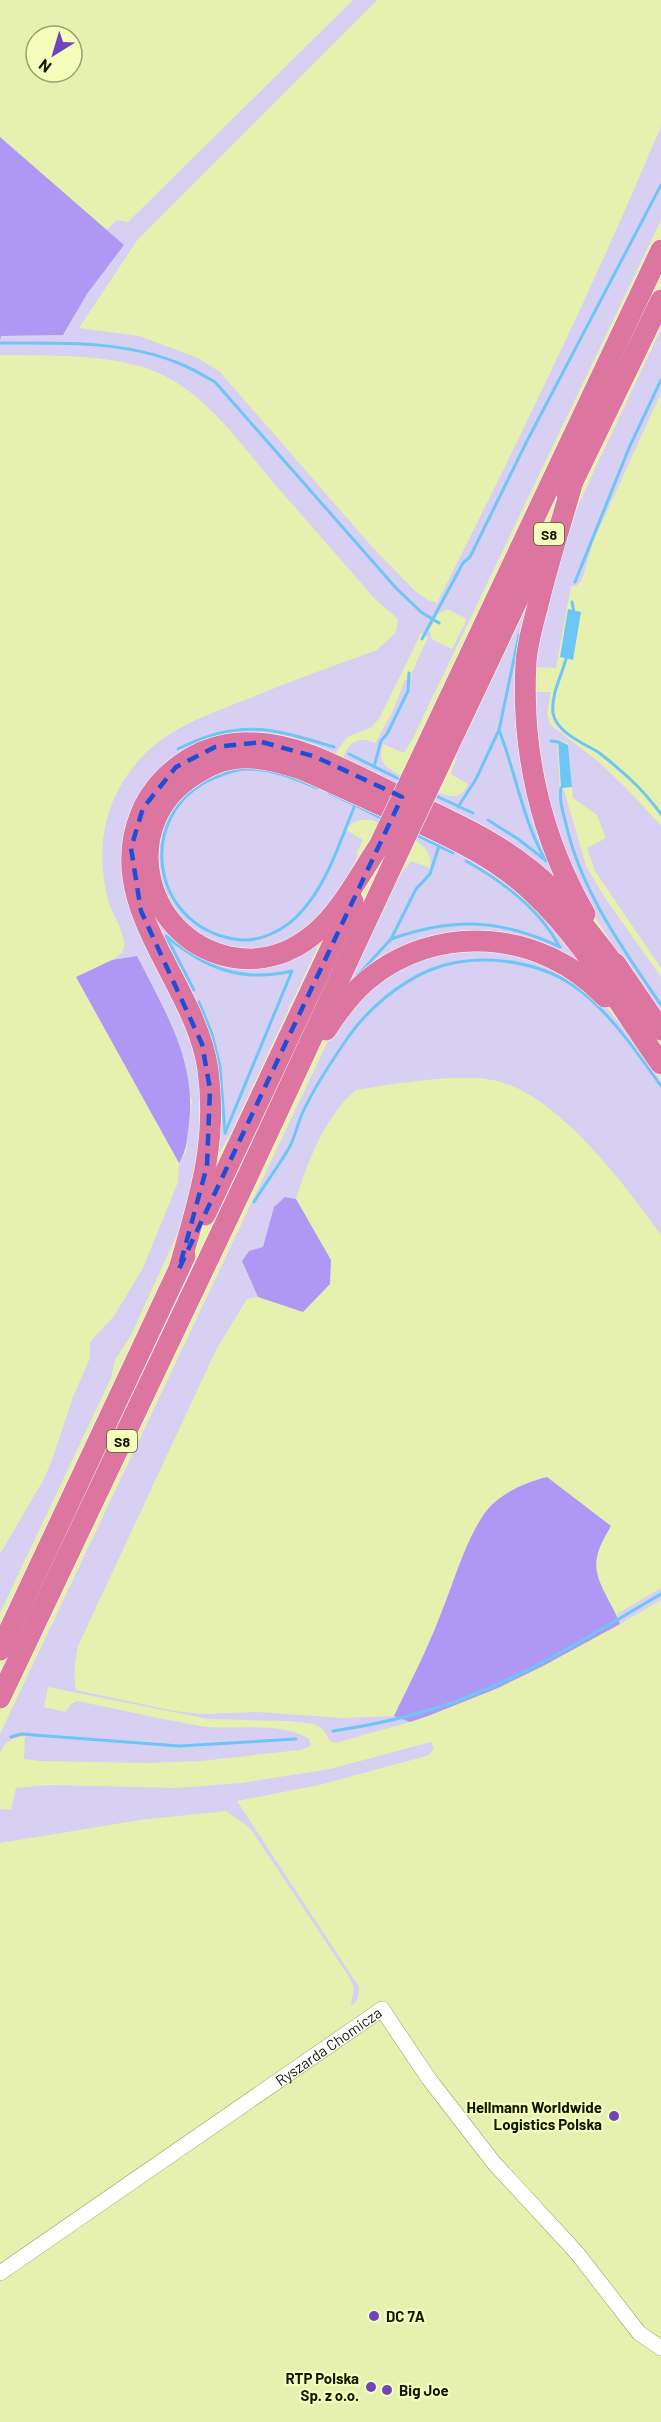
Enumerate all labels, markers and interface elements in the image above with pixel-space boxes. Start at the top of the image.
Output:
north arrow [24,24,84,84]
text: N [35,56,55,77]
road number: S8 [534,523,564,545]
road number: S8 [107,1430,137,1452]
street label: Ryszarda Chomicza [272,2003,385,2089]
place label: Hellmann Worldwide Logistics Polska [466,2098,602,2133]
marker: Hellmann Worldwide Logistics Polska [607,2109,621,2123]
place label: DC 7A [386,2307,425,2325]
marker: DC 7A [367,2309,381,2323]
place label: RTP Polska Sp. z o.o. [285,2369,359,2404]
marker: RTP Polska Sp. z o.o. [364,2380,378,2394]
place label: Big Joe [399,2381,449,2399]
marker: Big Joe [380,2383,394,2397]

